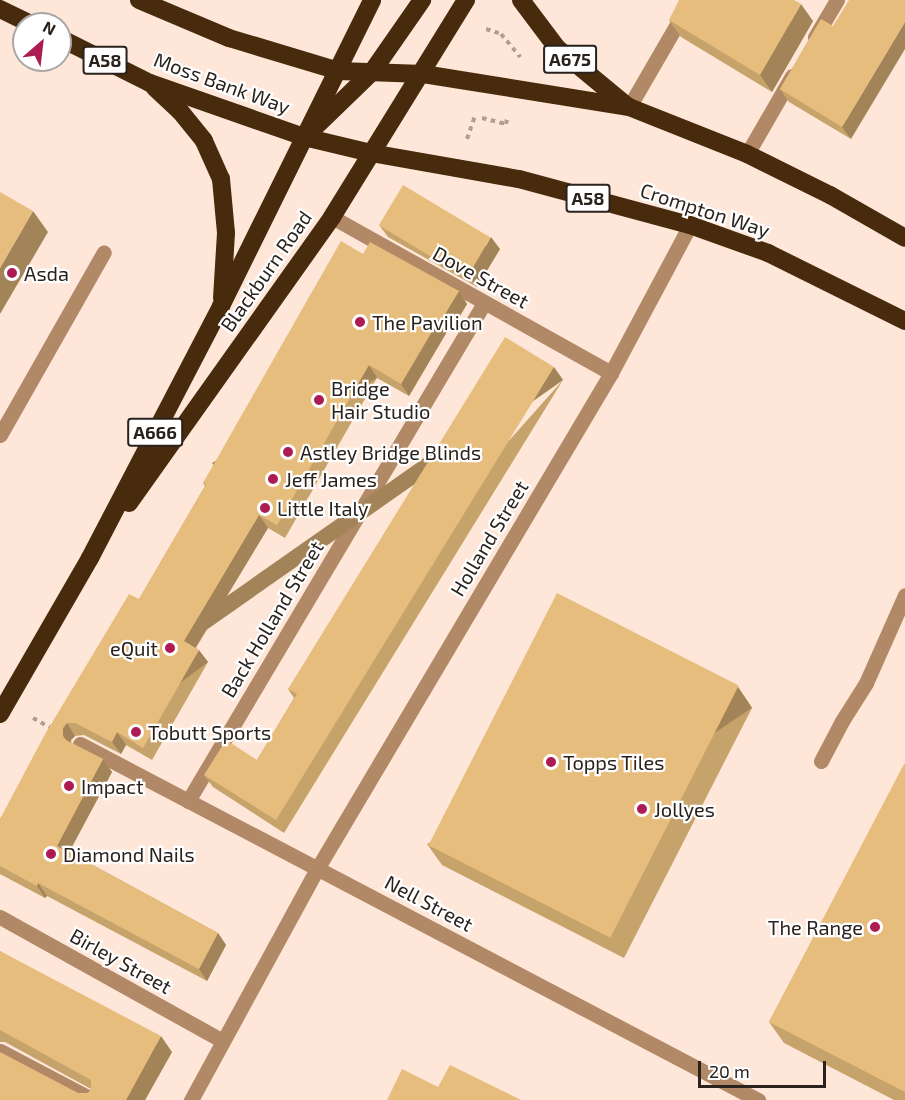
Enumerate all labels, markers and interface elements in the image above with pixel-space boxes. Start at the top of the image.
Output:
north arrow [12,12,72,72]
text: N [40,16,59,39]
road number: A675 [543,44,597,74]
road number: A58 [82,45,128,75]
street label: Moss Bank Way [150,47,294,119]
street label: Crompton Way [637,178,773,242]
road number: A58 [566,183,610,213]
street label: Blackburn Road [215,206,317,336]
street label: Dove Street [429,241,533,313]
place label: Asda [24,261,69,285]
marker: Asda [5,266,19,280]
place label: The Pavilion [372,310,483,334]
marker: The Pavilion [353,315,367,329]
place label: Bridge Hair Studio [331,376,431,423]
marker: Bridge Hair Studio [312,393,326,407]
road number: A666 [126,417,184,447]
place label: Astley Bridge Blinds [300,440,482,464]
marker: Astley Bridge Blinds [281,445,295,459]
place label: Jeff James [285,467,377,491]
marker: Jeff James [266,472,280,486]
street label: Holland Street [445,476,533,600]
place label: Little Italy [277,496,369,520]
marker: Little Italy [258,501,272,515]
street label: Back Holland Street [216,536,328,702]
place label: eQuit [110,636,158,660]
marker: eQuit [163,641,177,655]
place label: Tobutt Sports [148,720,271,744]
marker: Tobutt Sports [129,725,143,739]
place label: Topps Tiles [563,750,665,774]
marker: Topps Tiles [544,755,558,769]
place label: Impact [81,774,144,798]
marker: Impact [62,779,76,793]
place label: Jollyes [654,797,715,821]
marker: Jollyes [635,802,649,816]
place label: Diamond Nails [63,842,195,866]
marker: Diamond Nails [44,847,58,861]
street label: Nell Street [381,870,477,936]
place label: The Range [768,915,863,939]
marker: The Range [868,920,882,934]
street label: Birley Street [66,923,176,999]
scale bar [701,1049,828,1087]
text: 20 m [709,1060,750,1082]

